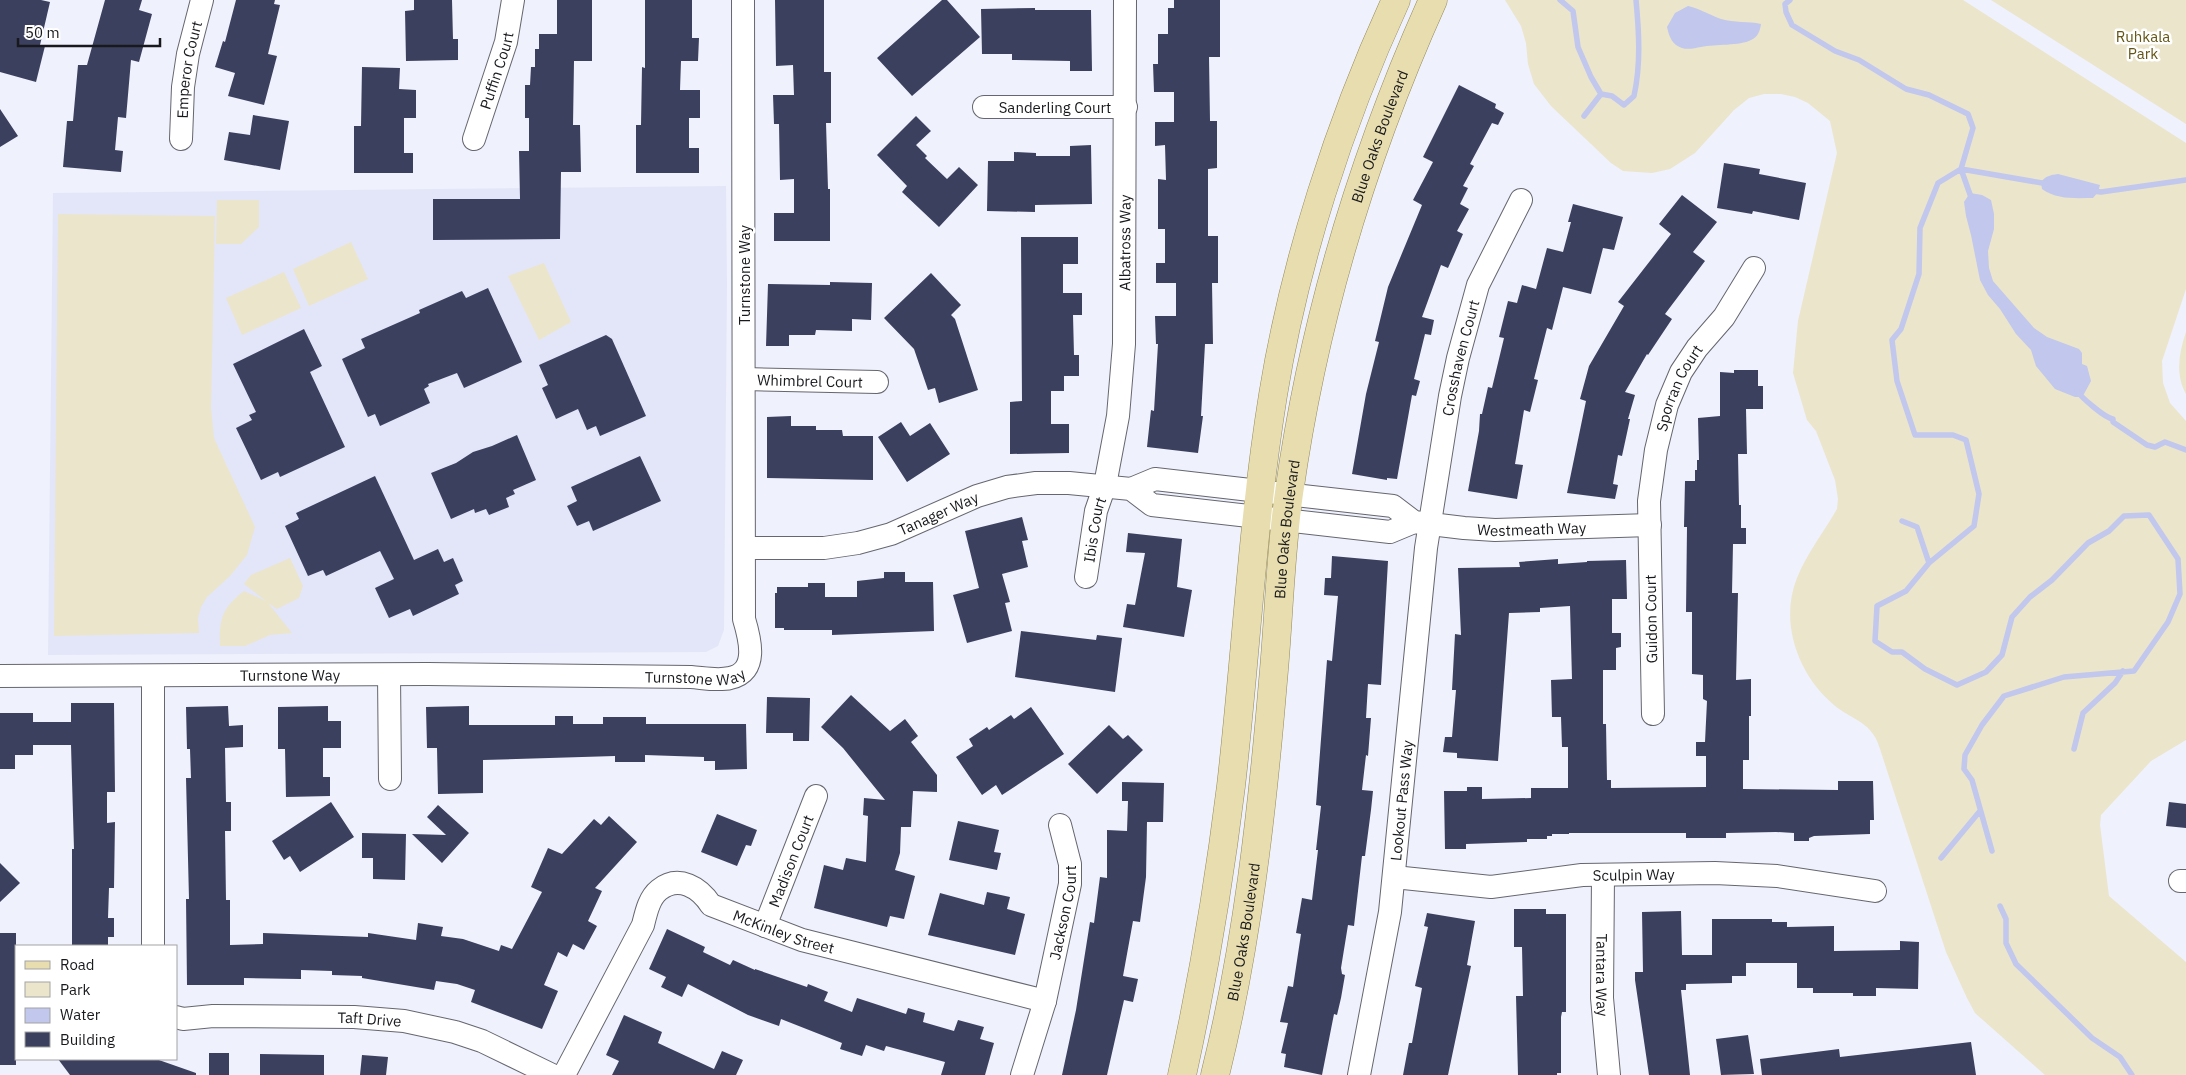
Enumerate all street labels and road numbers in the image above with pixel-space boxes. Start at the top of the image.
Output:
street label: Emperor Court [172,19,206,119]
street label: Puffin Court [475,31,517,112]
street label: Blue Oaks Boulevard [1346,67,1412,205]
street label: Sanderling Court [999,98,1111,117]
street label: Albatross Way [1115,194,1134,291]
street label: Turnstone Way [735,224,754,325]
street label: Crosshaven Court [1437,298,1483,417]
street label: Sporran Court [1651,341,1706,433]
street label: Whimbrel Court [757,370,863,391]
street label: Blue Oaks Boulevard [1270,458,1303,599]
street label: Tanager Way [895,487,982,539]
street label: Ibis Court [1079,494,1110,564]
street label: Westmeath Way [1476,518,1587,540]
street label: Guidon Court [1641,574,1661,664]
street label: Turnstone Way [645,664,749,689]
street label: Turnstone Way [240,665,341,684]
street label: Lookout Pass Way [1386,739,1417,862]
street label: Madison Court [764,812,817,910]
street label: Blue Oaks Boulevard [1222,862,1264,1003]
street label: Sculpin Way [1593,864,1675,884]
street label: Jackson Court [1045,865,1080,961]
street label: McKinley Street [730,905,836,957]
street label: Tantara Way [1592,933,1613,1018]
street label: Taft Drive [337,1007,402,1030]

